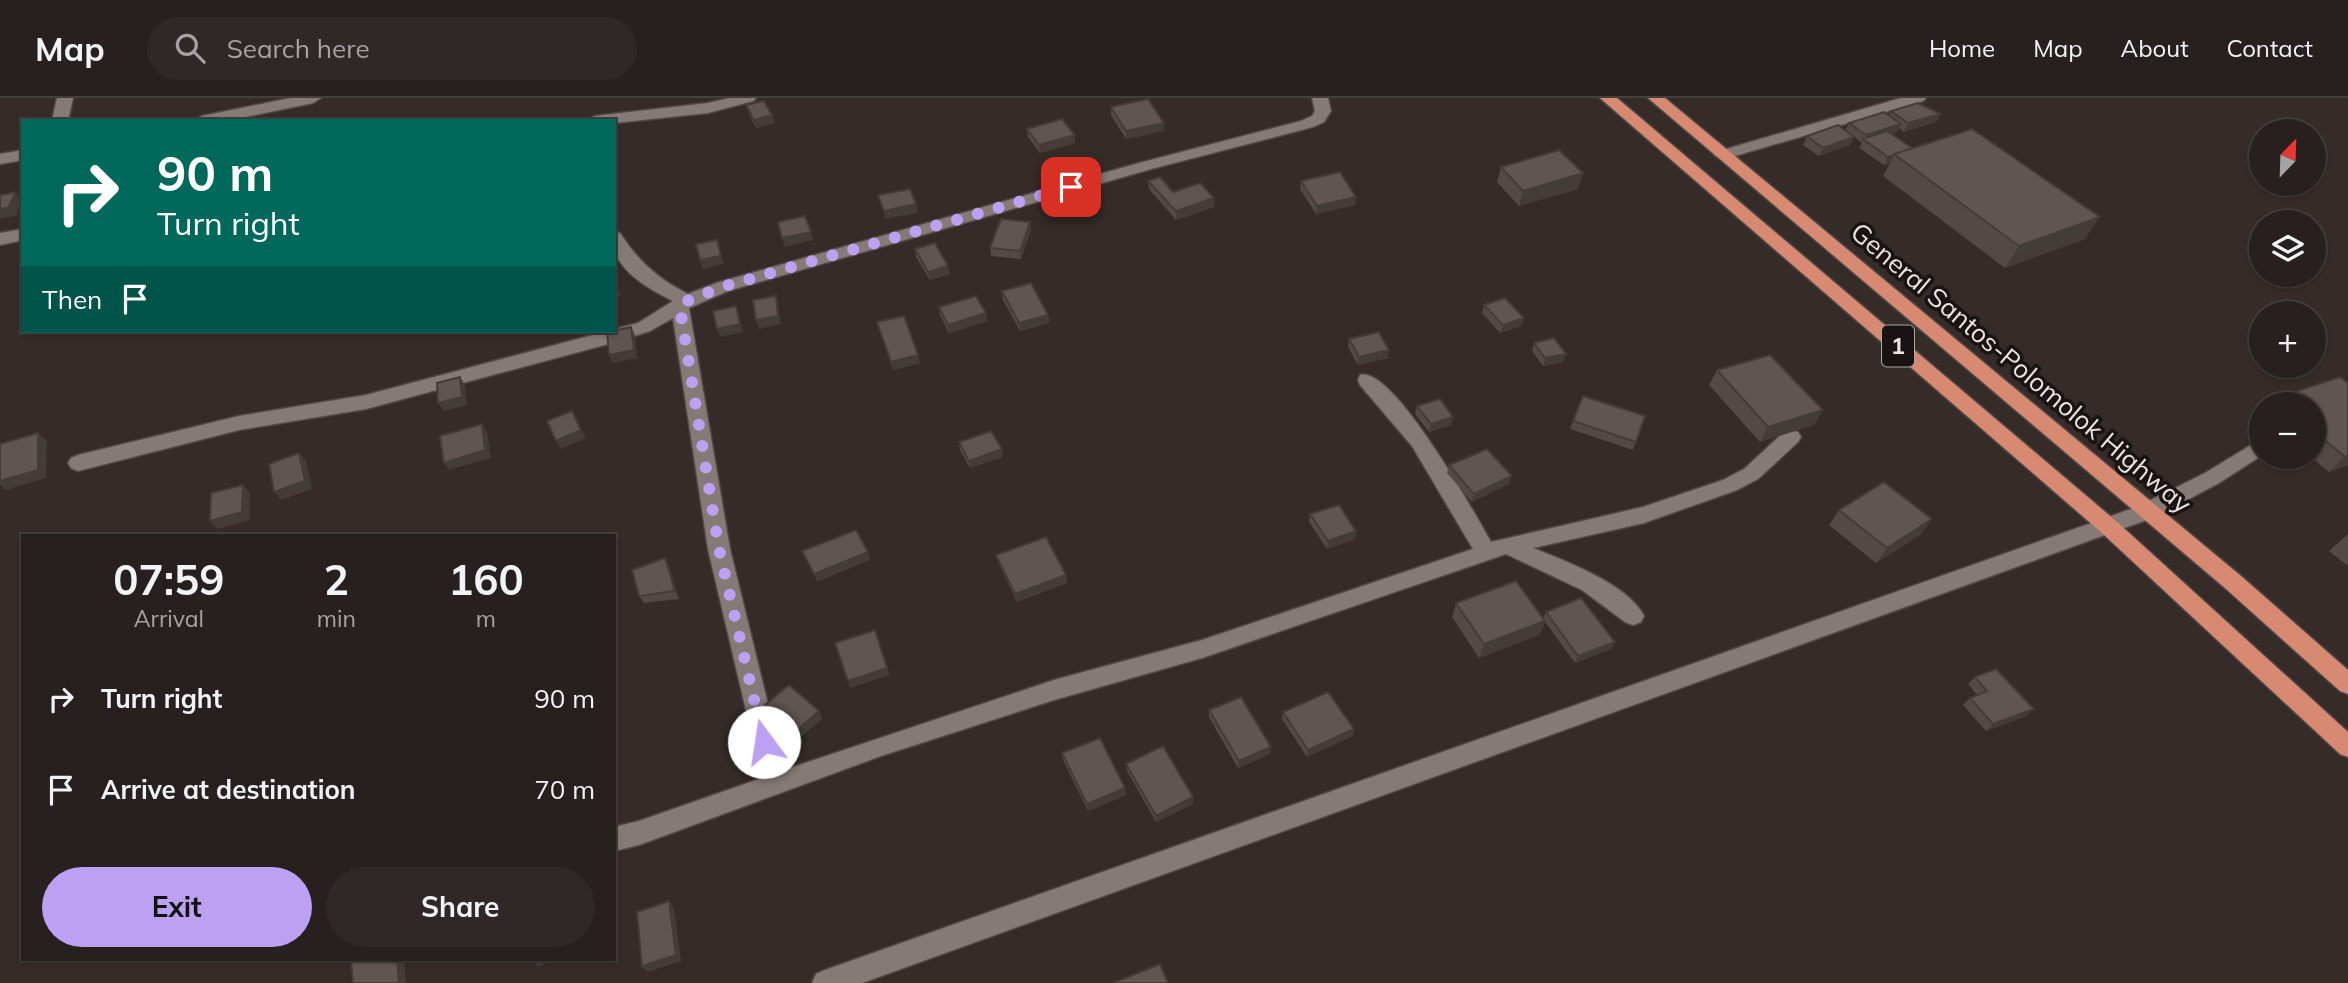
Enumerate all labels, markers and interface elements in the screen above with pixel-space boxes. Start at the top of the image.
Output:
search box [147,17,637,80]
text: Map [35,28,105,69]
icon: search [171,29,209,67]
text: Search here [227,32,370,65]
text: Home [1929,33,1995,63]
text: Map [2033,33,2083,63]
text: About [2121,33,2189,63]
text: Contact [2227,33,2313,63]
north arrow [2249,119,2326,196]
map controls [2249,119,2326,469]
text: 90 m [157,142,273,203]
icon: right [42,147,133,238]
pin [1041,157,1101,217]
icon: arrive [1052,168,1090,206]
text: Turn right [157,203,300,243]
button: layers [2249,210,2326,287]
street label: General Santos-Polomolok Highway [1844,215,2199,520]
icon: arrive [116,280,154,318]
text: Then [42,283,102,316]
button: + [2249,301,2326,378]
road number: 1 [1882,326,1914,366]
button: − [2249,392,2326,469]
text: 07:59 [113,553,224,606]
text: 2 [324,553,349,606]
text: 160 [448,553,524,606]
text: Arrival [134,604,204,633]
text: min [317,604,356,633]
text: m [476,604,496,633]
icon: right [42,680,80,718]
text: Turn right [101,682,222,715]
text: 90 m [534,682,595,715]
position arrow [727,705,801,779]
icon: arrive [42,771,80,809]
text: Arrive at destination [101,773,356,806]
text: 70 m [534,773,595,806]
button: Exit [42,867,312,947]
button: Share [326,867,595,947]

